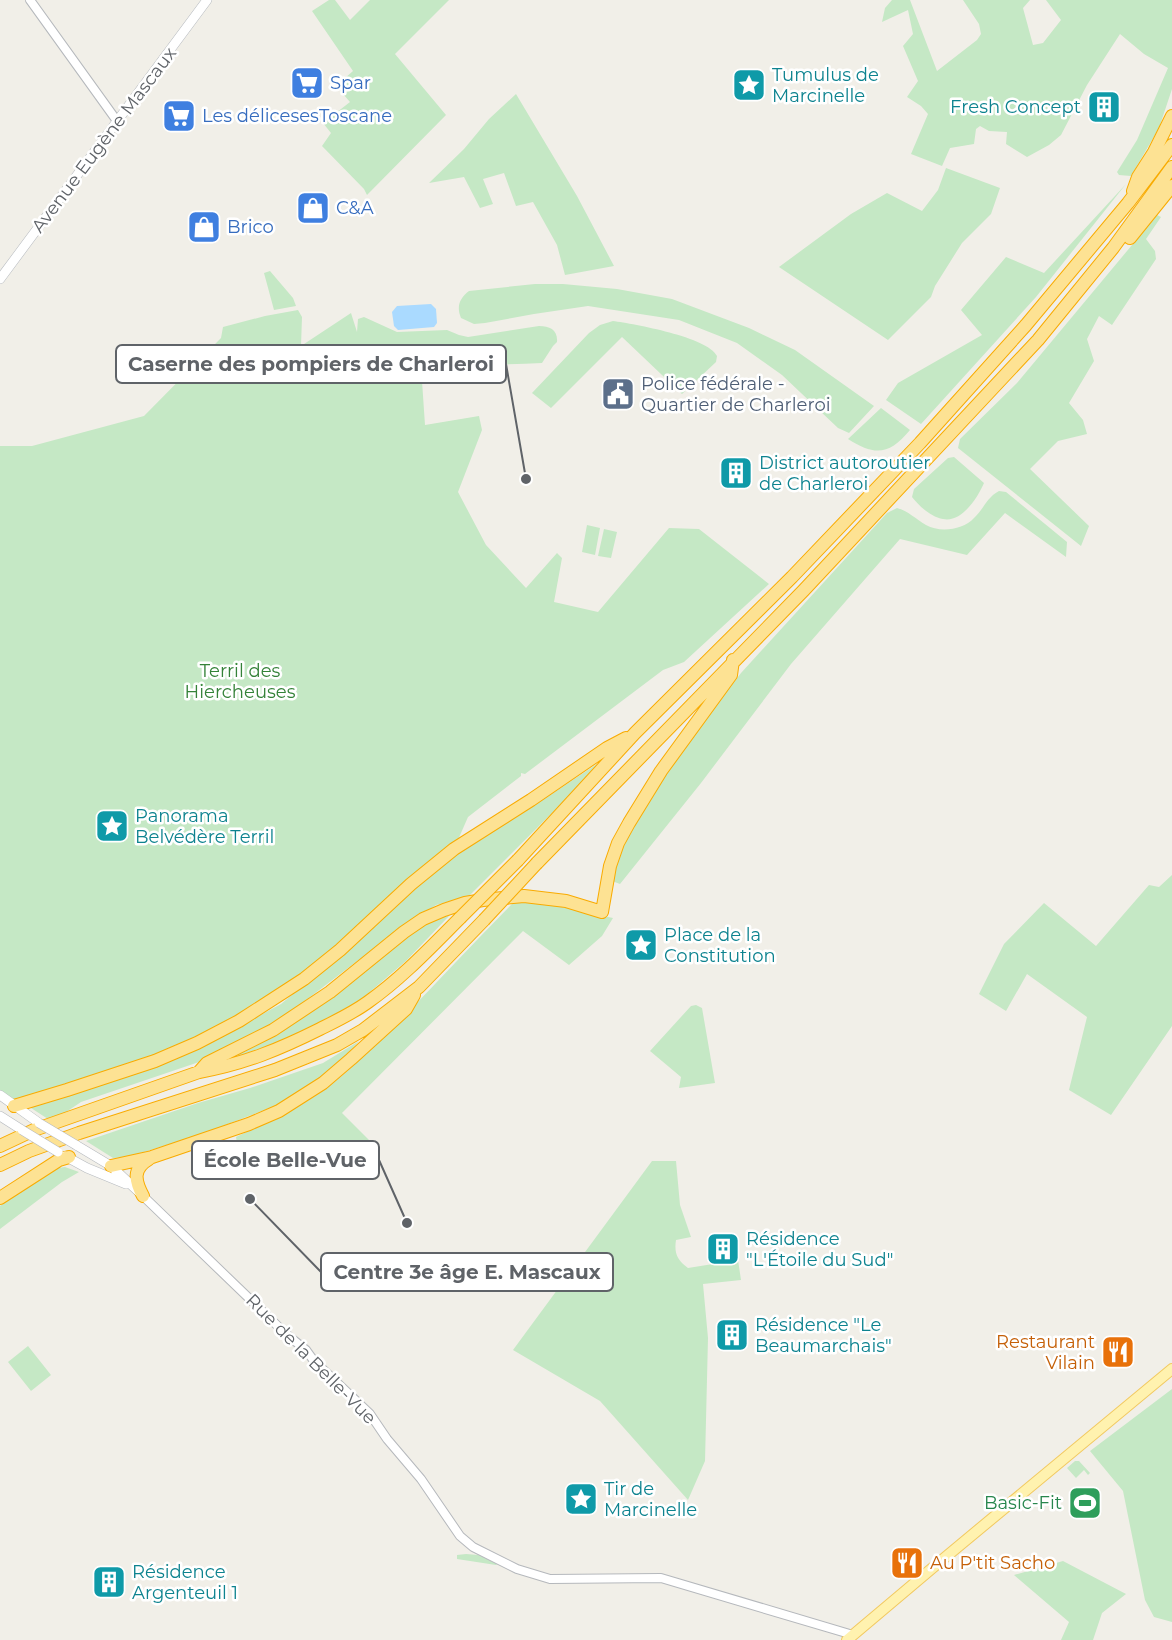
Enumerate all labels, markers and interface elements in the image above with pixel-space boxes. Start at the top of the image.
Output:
street label: Avenue Eugène Mascaux [27,43,181,237]
place label: Tumulus de Marcinelle [772,64,879,107]
supermarket icon: Spar [289,65,325,101]
place icon: Tumulus de Marcinelle [731,67,767,103]
place label: Spar [330,72,371,94]
building icon: Fresh Concept [1086,89,1122,125]
place label: Fresh Concept [950,96,1081,118]
supermarket icon: Les délicesesToscane [161,98,197,134]
place label: Les délicesesToscane [202,105,392,127]
shop icon: C&A [295,190,331,226]
place label: C&A [336,197,374,219]
shop icon: Brico [186,209,222,245]
place label: Brico [227,216,274,238]
callout: Caserne des pompiers de Charleroi [116,345,506,383]
text: Caserne des pompiers de Charleroi [128,352,494,376]
place label: Police fédérale - Quartier de Charleroi [641,373,831,416]
public building icon: Police fédérale - Quartier de Charleroi [600,376,636,412]
place label: District autoroutier de Charleroi [759,452,931,495]
building icon: District autoroutier de Charleroi [718,455,754,491]
park label: Terril des Hiercheuses [185,660,296,703]
place label: Panorama Belvédère Terril [135,805,274,848]
place icon: Panorama Belvédère Terril [94,808,130,844]
place label: Place de la Constitution [664,924,776,967]
place icon: Place de la Constitution [623,927,659,963]
callout: École Belle-Vue [192,1141,379,1179]
text: École Belle-Vue [203,1148,367,1172]
place label: Résidence "L'Étoile du Sud" [746,1228,893,1271]
building icon: Résidence "L'Étoile du Sud" [705,1231,741,1267]
callout: Centre 3e âge E. Mascaux [321,1253,613,1291]
text: Centre 3e âge E. Mascaux [333,1260,601,1284]
street label: Rue de la Belle-Vue [241,1289,381,1429]
place label: Résidence "Le Beaumarchais" [755,1314,892,1357]
building icon: Résidence "Le Beaumarchais" [714,1317,750,1353]
place label: Restaurant Vilain [996,1331,1095,1374]
restaurant icon: Restaurant Vilain [1100,1334,1136,1370]
place label: Tir de Marcinelle [604,1478,697,1521]
place icon: Tir de Marcinelle [563,1481,599,1517]
sports icon: Basic-Fit [1067,1485,1103,1521]
place label: Basic-Fit [984,1492,1062,1514]
restaurant icon: Au P'tit Sacho [889,1545,925,1581]
place label: Au P'tit Sacho [930,1552,1055,1574]
place label: Résidence Argenteuil 1 [132,1561,238,1604]
building icon: Résidence Argenteuil 1 [91,1564,127,1600]

